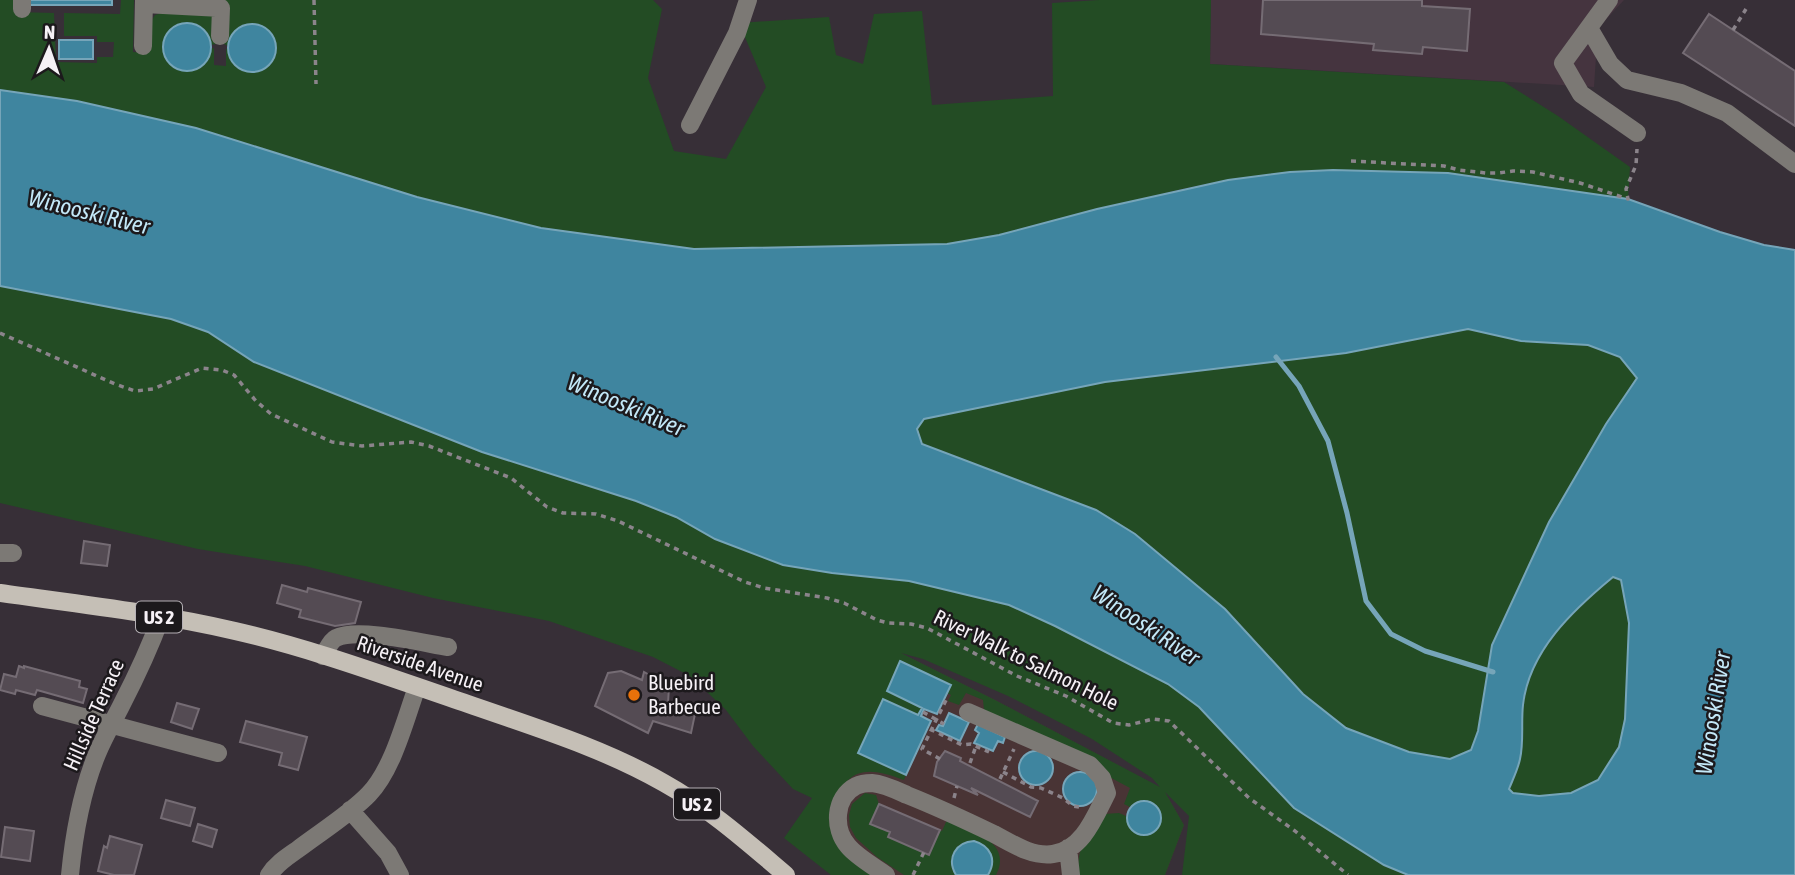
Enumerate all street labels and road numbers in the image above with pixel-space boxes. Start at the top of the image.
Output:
road number: US 2 [136,602,182,632]
street label: River Walk to Salmon Hole [930,604,1123,714]
street label: Riverside Avenue [354,630,487,696]
street label: Hillside Terrace [58,655,128,774]
road number: US 2 [674,789,720,820]

